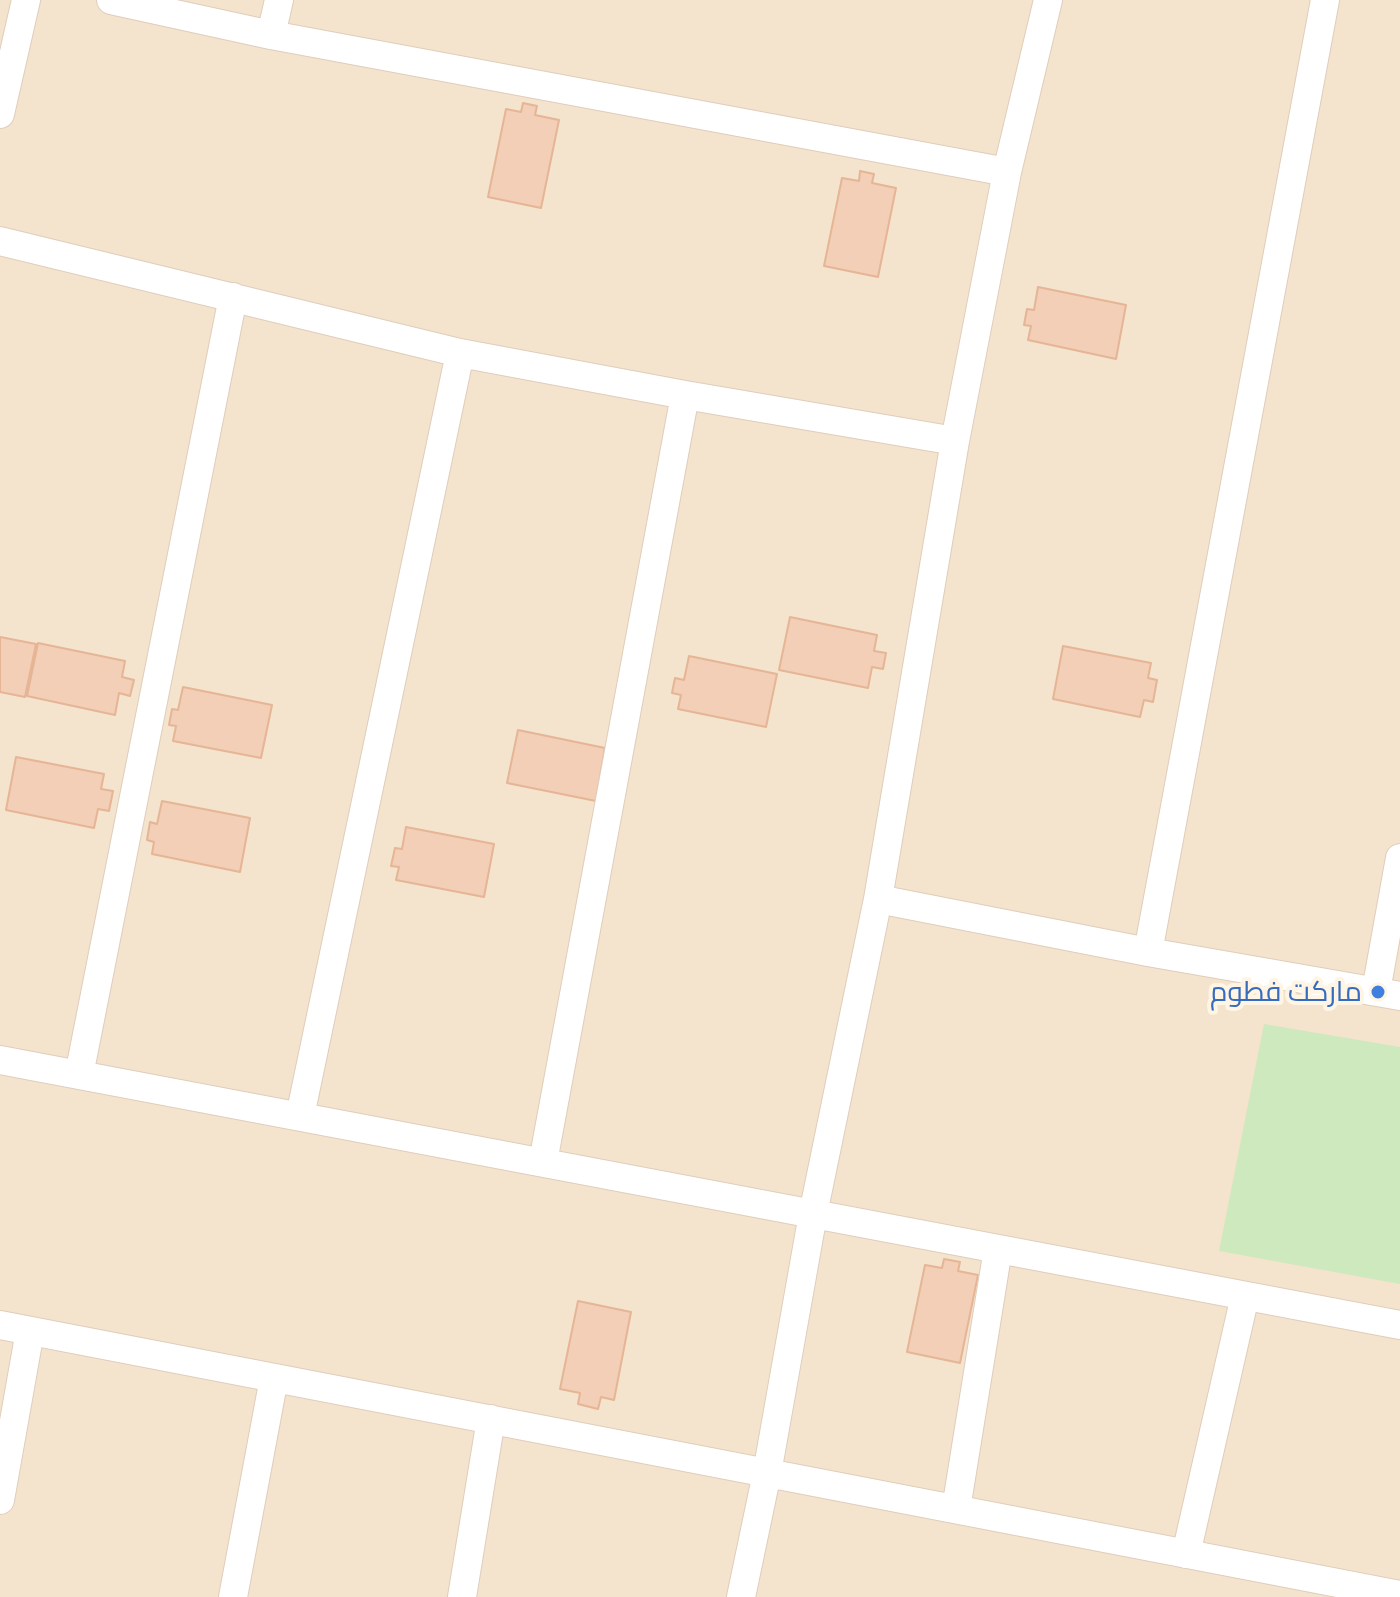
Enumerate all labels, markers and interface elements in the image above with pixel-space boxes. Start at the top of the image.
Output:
place label: ماركت فطوم [1210,975,1362,1009]
marker: ماركت فطوم [1369,983,1387,1001]

